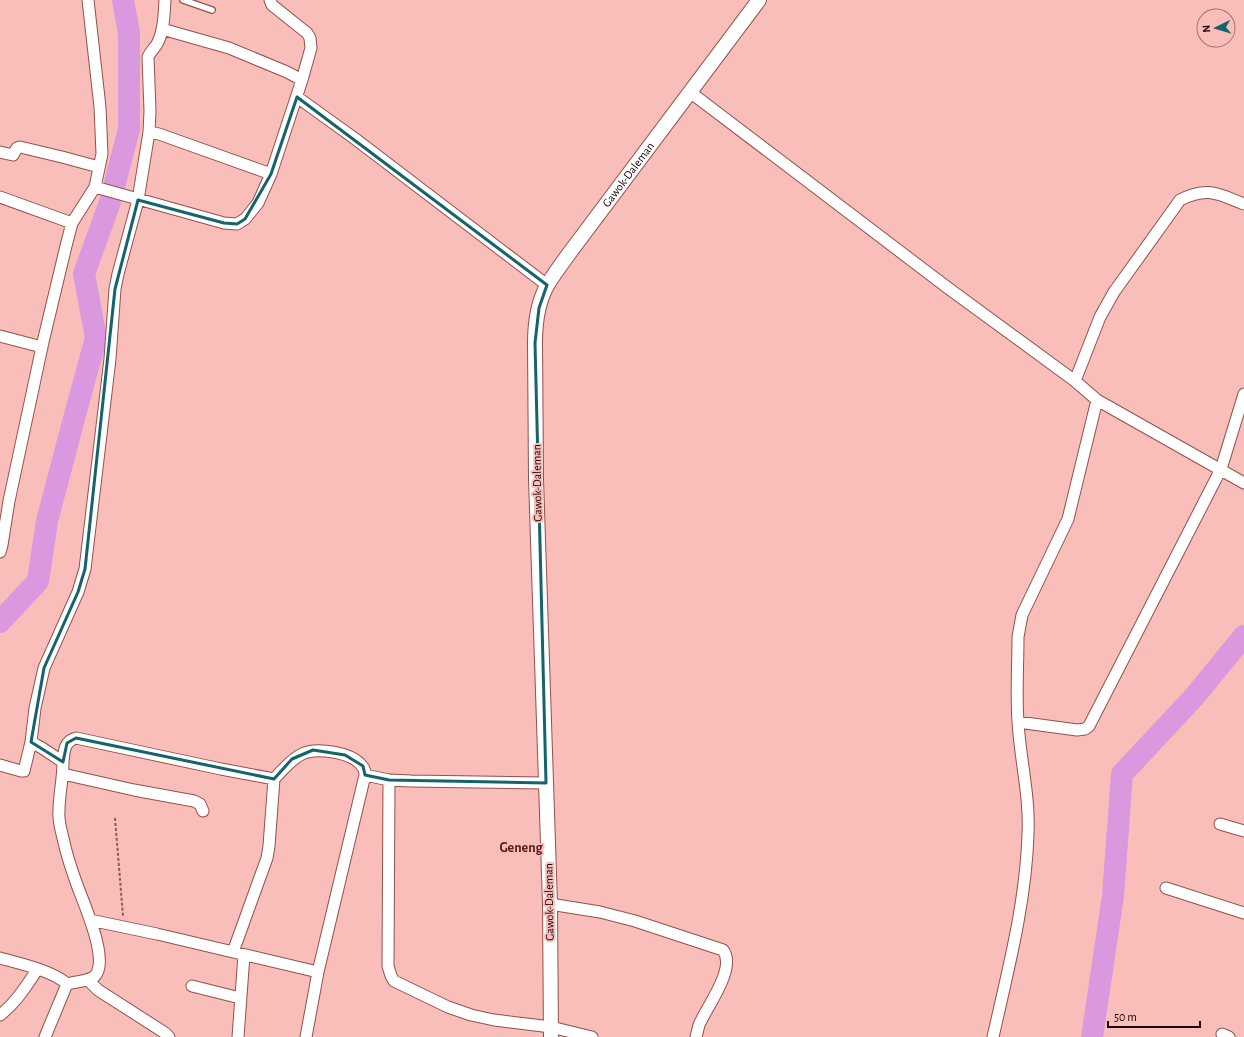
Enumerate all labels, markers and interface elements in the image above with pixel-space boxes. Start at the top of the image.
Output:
north arrow [1196,8,1236,48]
text: N [1201,25,1212,33]
street label: Gawok-Daleman [600,140,656,209]
street label: Gawok-Daleman [530,444,544,522]
district label: Geneng [499,841,544,855]
street label: Gawok-Daleman [542,863,556,941]
scale bar [1108,1003,1200,1029]
text: 50 m [1114,1011,1137,1023]

